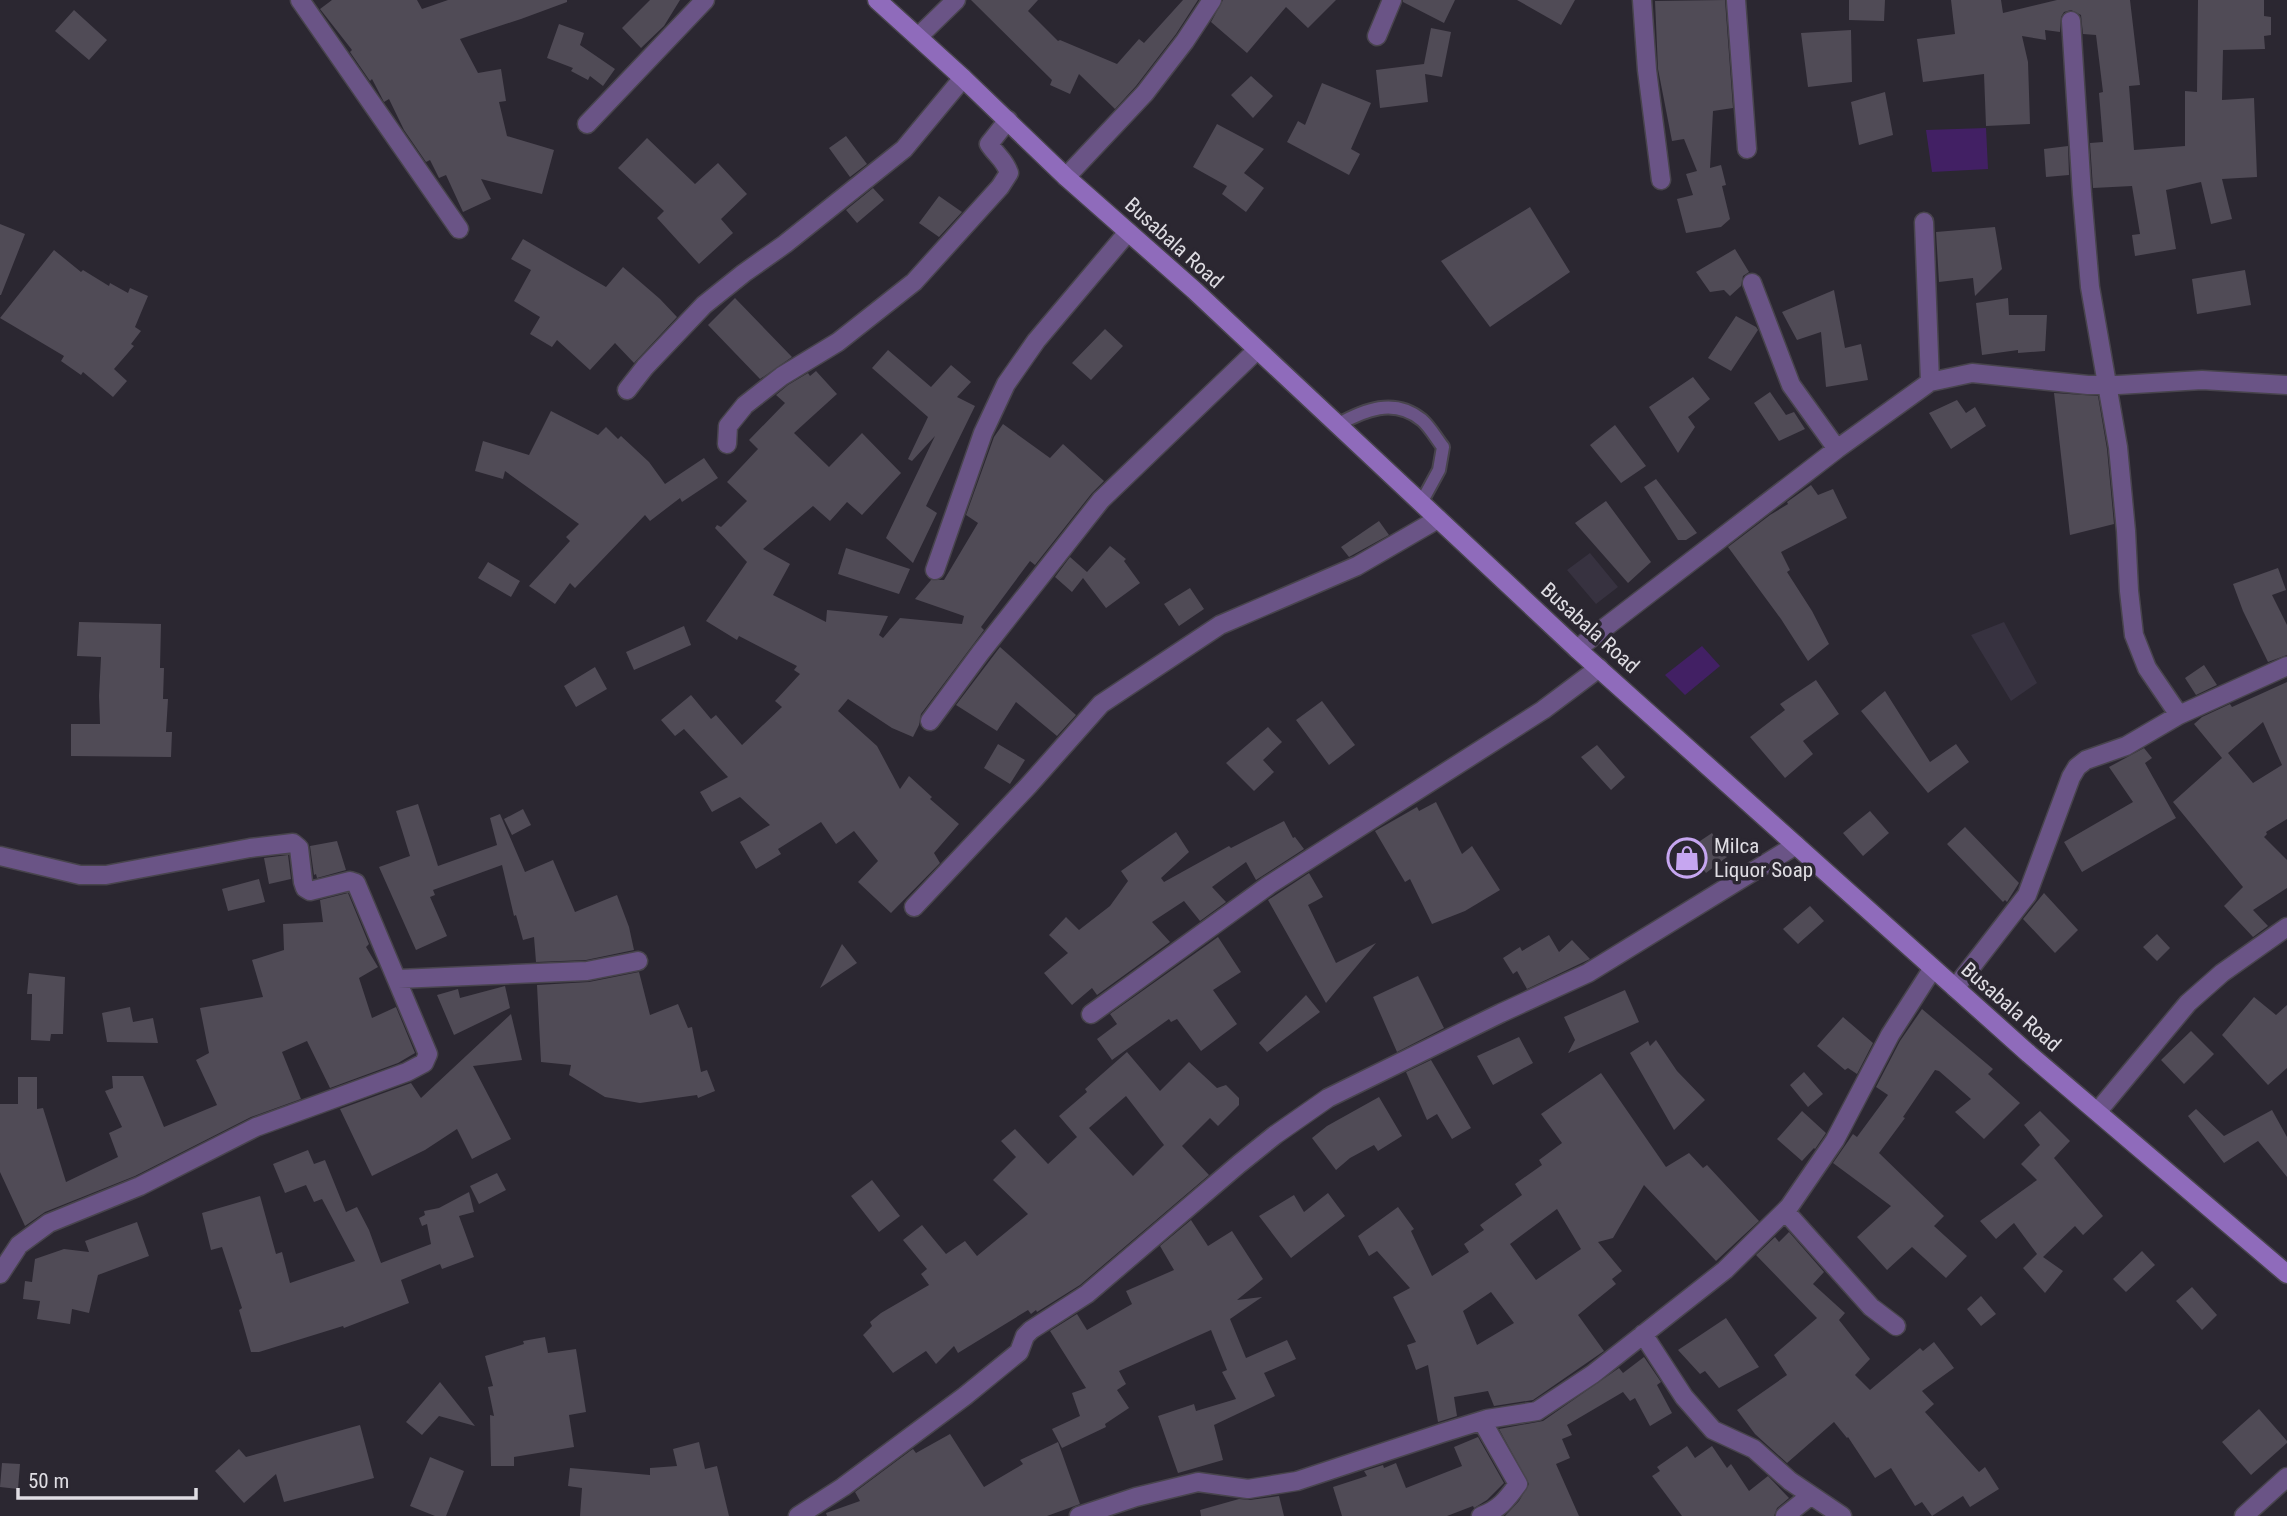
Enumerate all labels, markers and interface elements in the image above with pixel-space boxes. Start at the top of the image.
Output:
street label: Busabala Road [1120,193,1228,293]
street label: Busabala Road [1536,578,1644,678]
place label: Milca Liquor Soap [1714,834,1813,882]
shop icon: Milca Liquor Soap [1666,837,1708,879]
street label: Busabala Road [1957,957,2065,1057]
scale bar [18,1456,196,1500]
text: 50 m [28,1469,69,1493]

